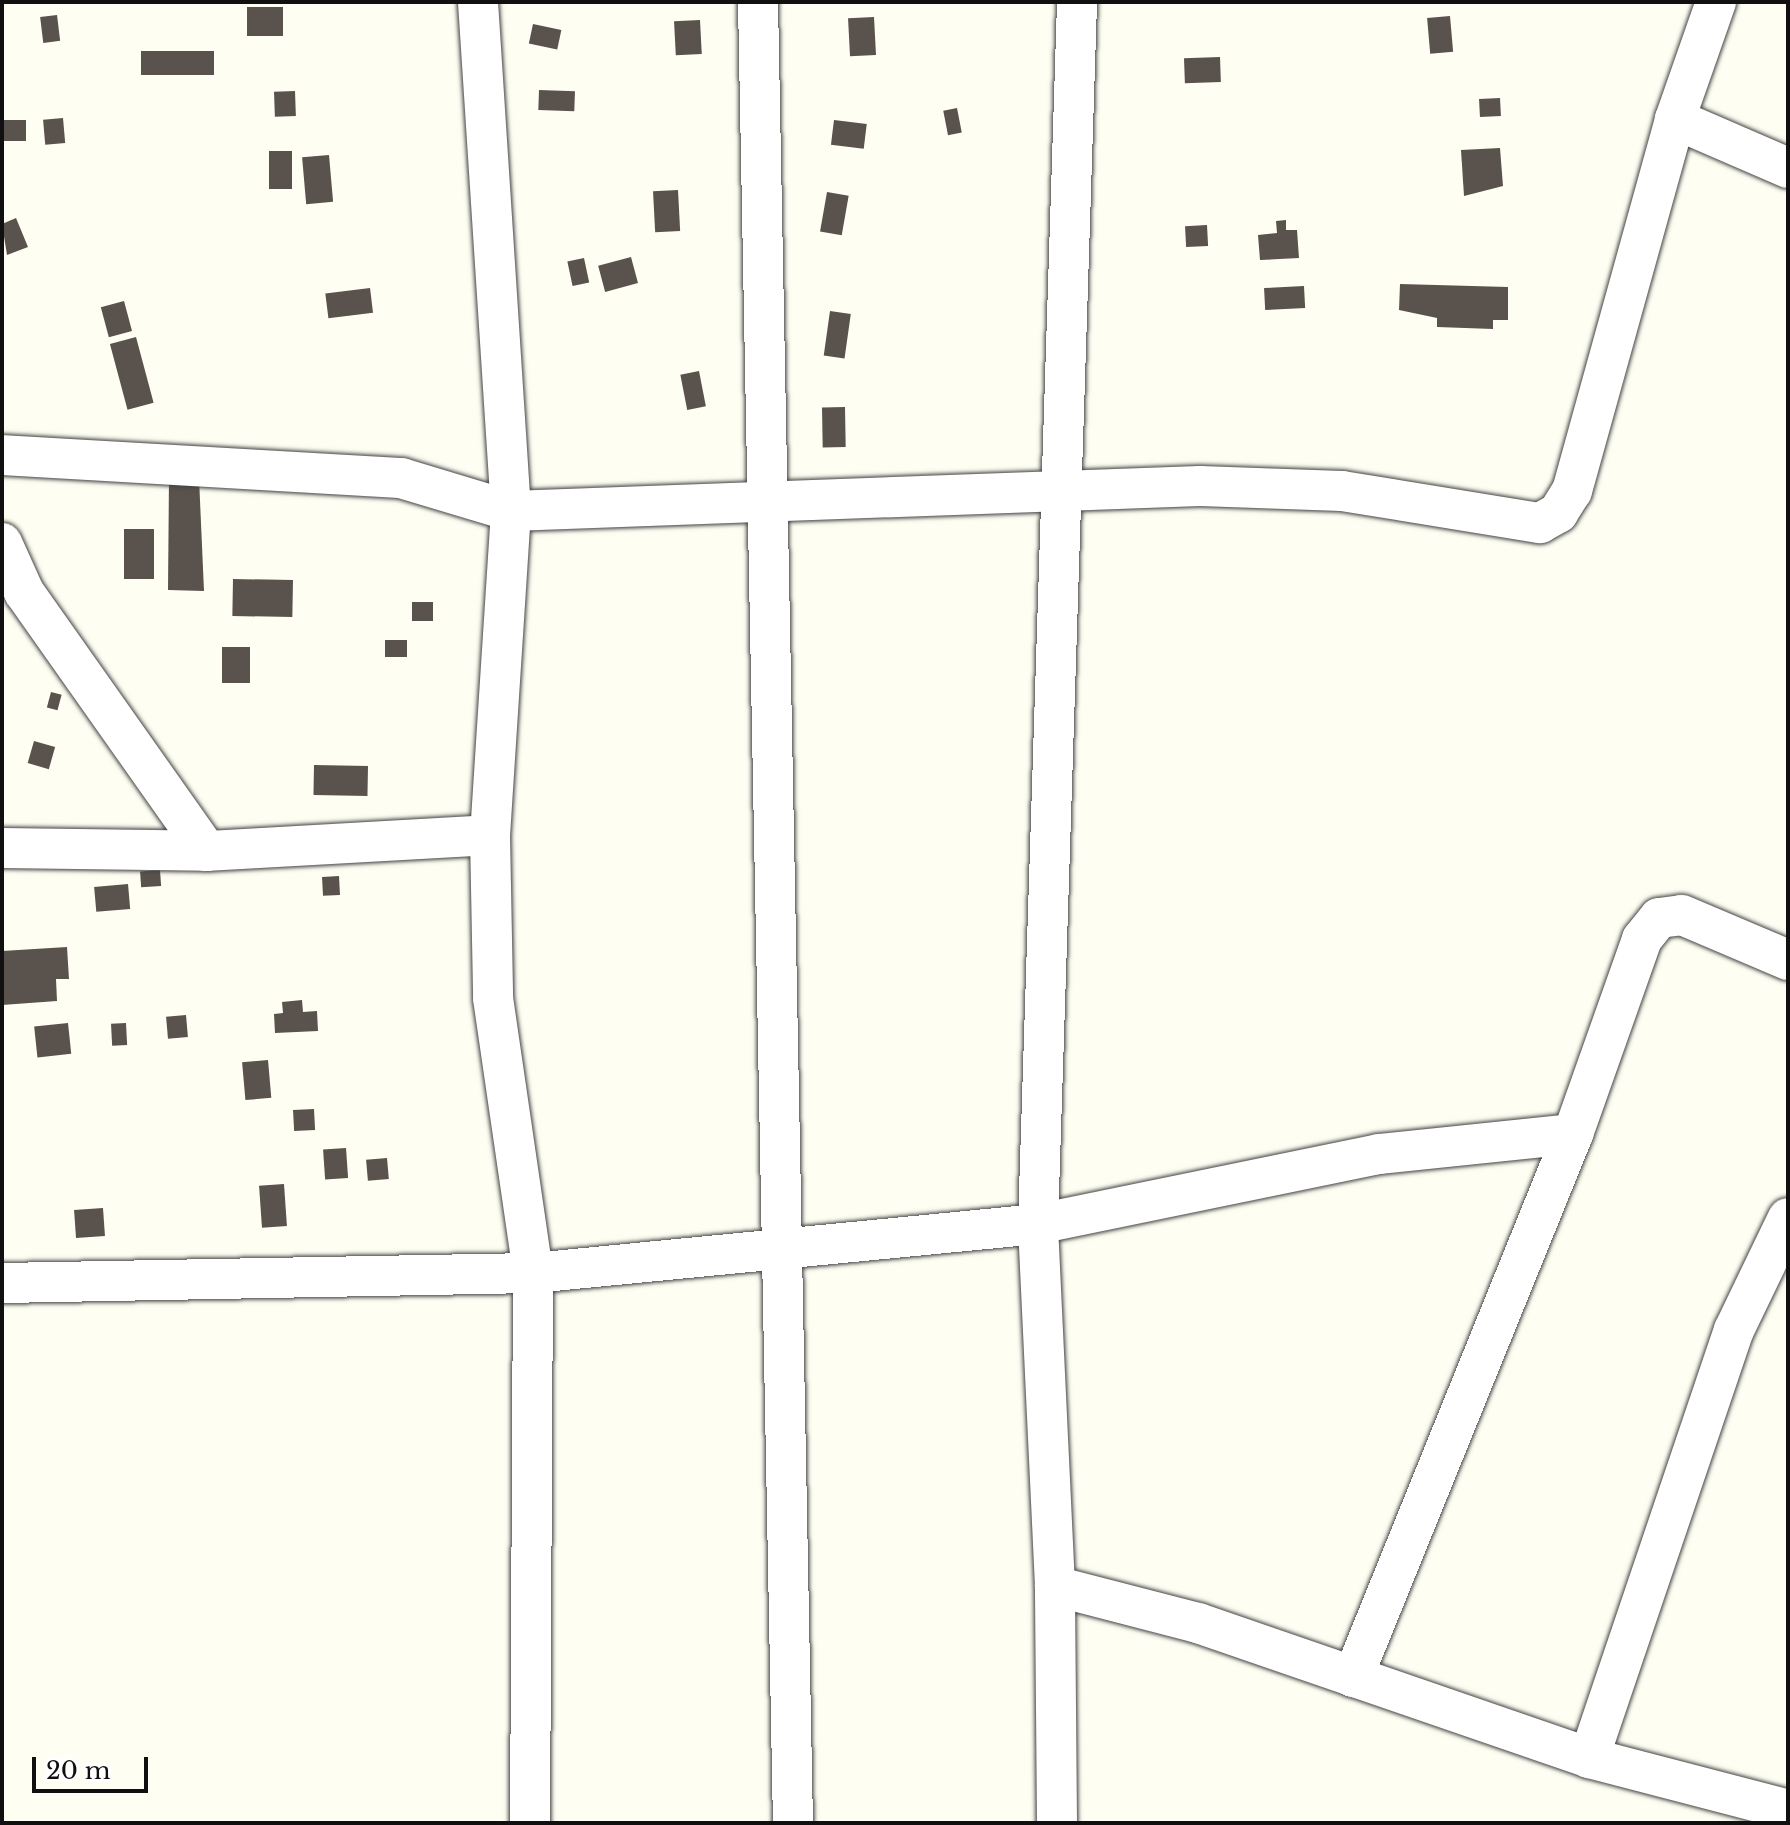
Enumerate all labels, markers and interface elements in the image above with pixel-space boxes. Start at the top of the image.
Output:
scale bar [36,1741,152,1791]
text: 20 m [46,1756,111,1785]

